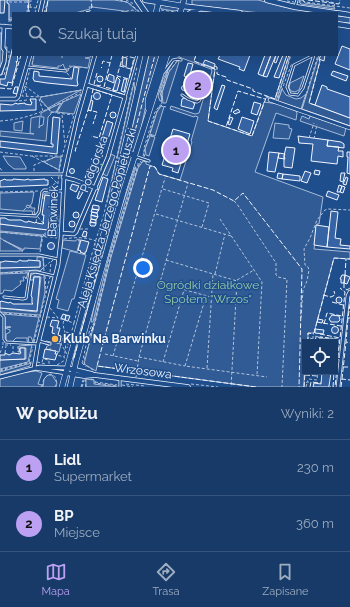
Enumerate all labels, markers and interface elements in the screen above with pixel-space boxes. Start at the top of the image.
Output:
search box [12,12,338,56]
icon: search [26,23,48,45]
text: Szukaj tutaj [58,25,137,43]
pin: 2 [185,70,211,100]
street label: Aleja Księdza Jerzego Popiełuszki [75,126,139,310]
street label: Podgórska [77,134,111,194]
pin: 1 [163,135,189,165]
street label: Barwinek [45,184,61,237]
your location [133,258,153,278]
park label: Ogródki działkowe Społem "Wrzos" [157,278,259,306]
place label: Klub Na Barwinku [63,332,166,346]
marker: Klub Na Barwinku [50,334,60,344]
map controls [302,339,338,375]
button: locate [302,339,338,375]
street label: Wrzosowa [113,361,173,381]
text: W pobliżu [16,403,98,423]
text: Wyniki: 2 [281,406,334,421]
text: Lidl [54,451,81,469]
text: 1 [26,460,32,475]
text: 230 m [297,460,334,475]
text: Supermarket [54,469,132,484]
text: BP [54,507,74,525]
text: 2 [25,516,33,531]
text: 360 m [296,516,334,531]
text: Miejsce [54,525,100,540]
tab: Mapa [41,561,70,598]
tab: Trasa [153,561,179,598]
tab: Zapisane [262,561,309,598]

